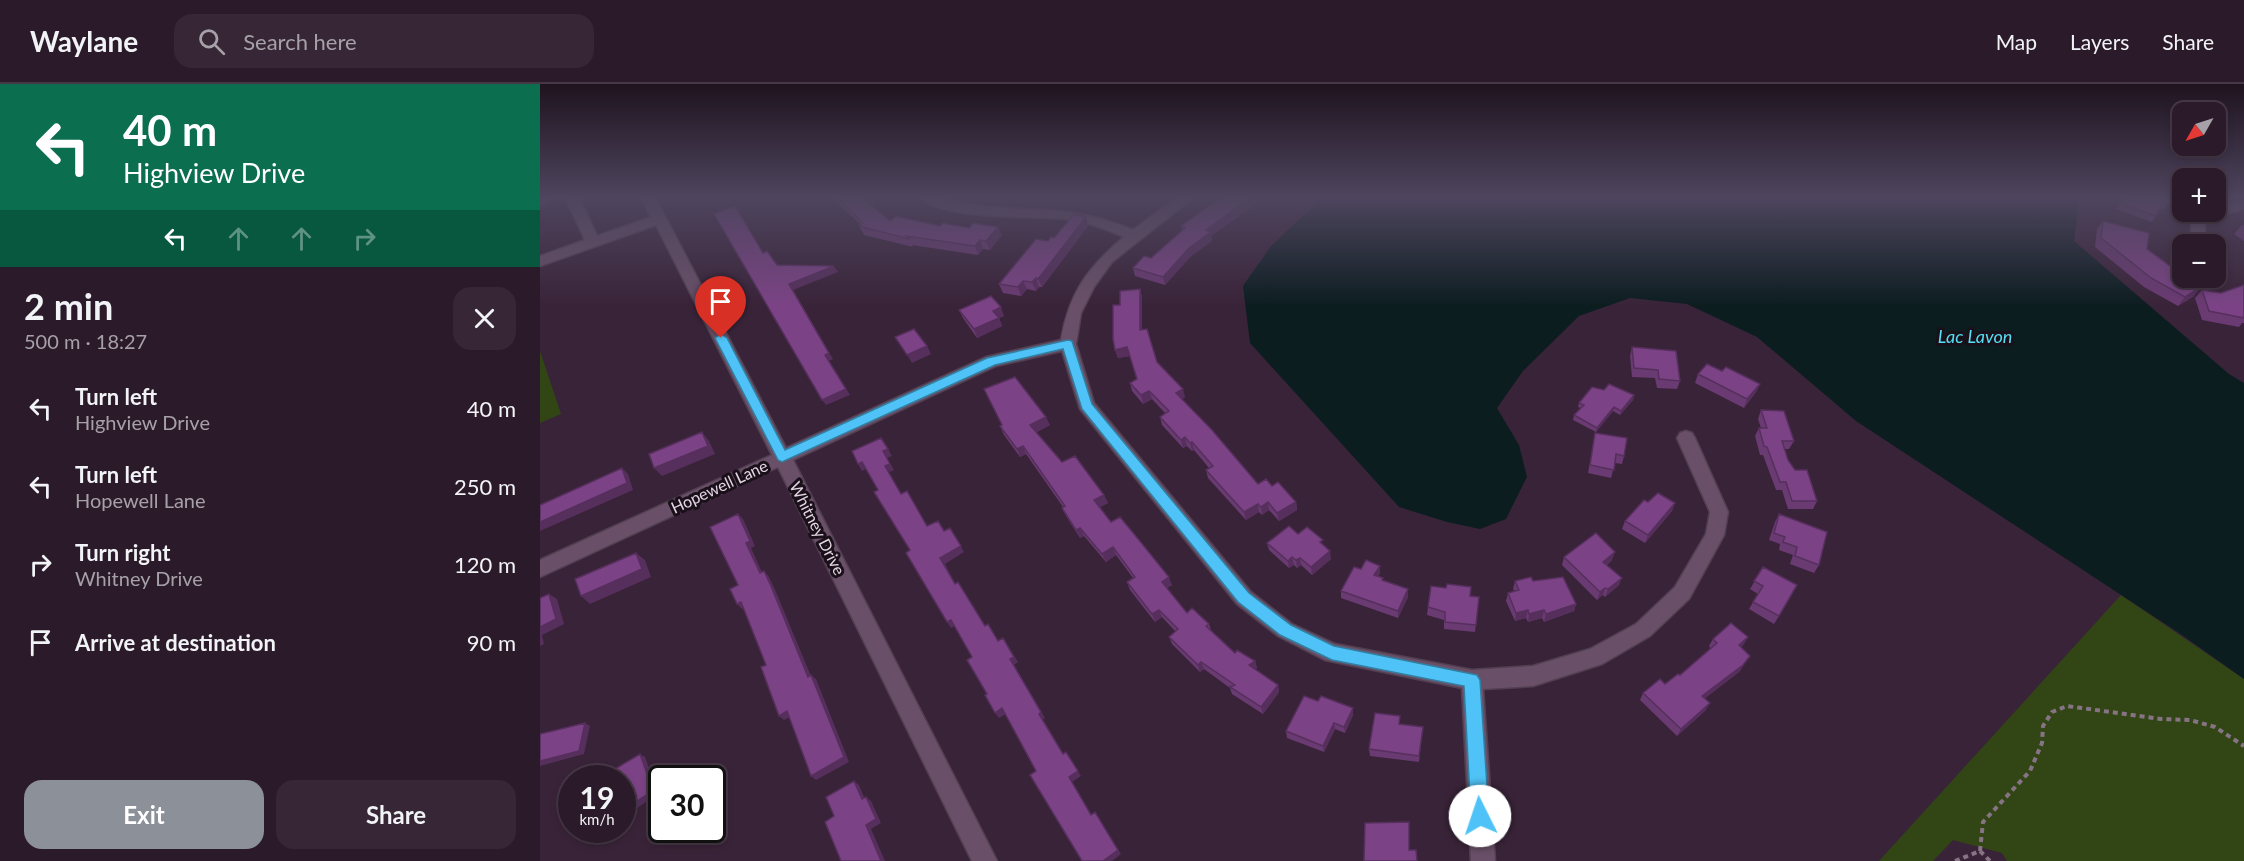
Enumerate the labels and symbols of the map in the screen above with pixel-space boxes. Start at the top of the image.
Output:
north arrow [2172,102,2226,156]
pin [695,276,746,338]
water label: Lac Lavon [1938,325,2012,347]
street label: Hopewell Lane [668,455,770,517]
street label: Whitney Drive [786,478,850,578]
speed limit sign: 30 [648,765,726,843]
position arrow [1448,784,1512,848]

